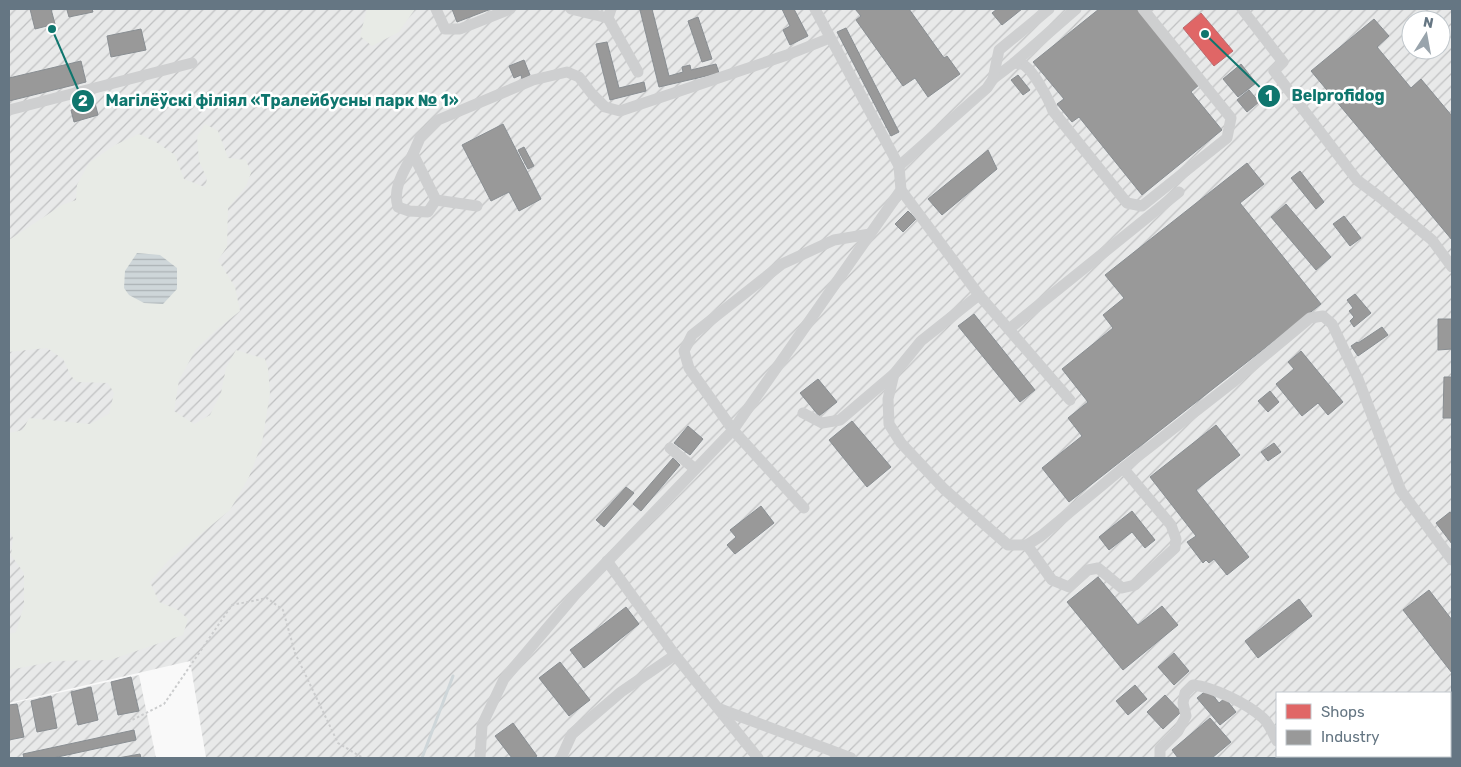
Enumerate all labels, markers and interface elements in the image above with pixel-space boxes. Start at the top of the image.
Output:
north arrow [1401,10,1451,60]
text: N [1422,13,1435,32]
callout: Belprofidog [1256,80,1394,111]
callout: Магілёўскі філіял «Тралейбусны парк № 1» [70,85,468,116]
text: Belprofidog [1291,86,1385,105]
text: 1 [1265,87,1273,105]
text: Магілёўскі філіял «Тралейбусны парк № 1» [105,91,459,110]
text: 2 [78,92,88,110]
legend [1276,692,1451,757]
text: Shops [1321,703,1365,721]
text: Industry [1321,728,1380,746]

